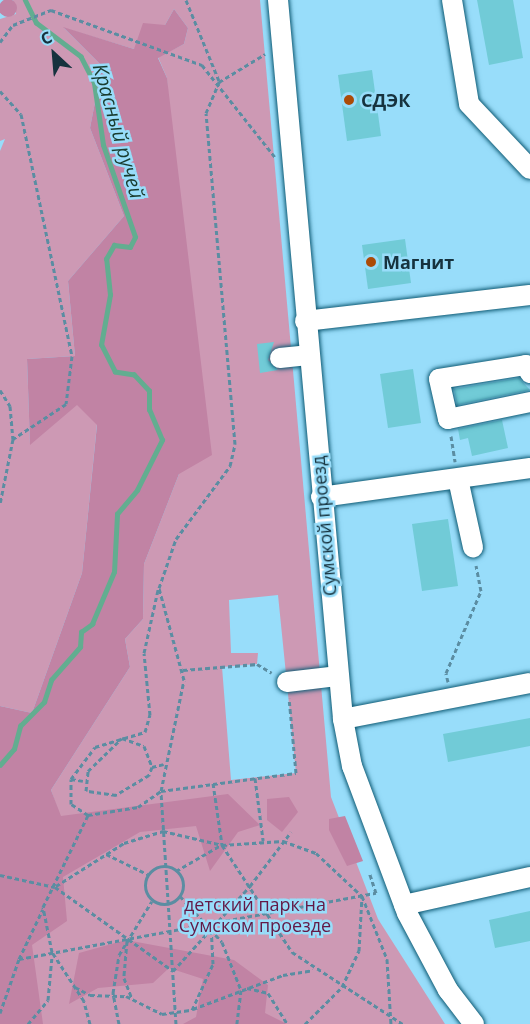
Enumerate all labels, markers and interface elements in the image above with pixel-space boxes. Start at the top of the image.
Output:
north arrow [24,24,84,84]
text: С [37,26,56,50]
water label: Красный ручей [88,61,150,201]
place label: СДЭК [361,89,410,111]
marker: СДЭК [342,93,356,107]
place label: Магнит [383,251,454,273]
marker: Магнит [364,255,378,269]
street label: Сумской проезд [307,455,341,597]
park label: детский парк на Сумском проезде [179,894,331,936]

